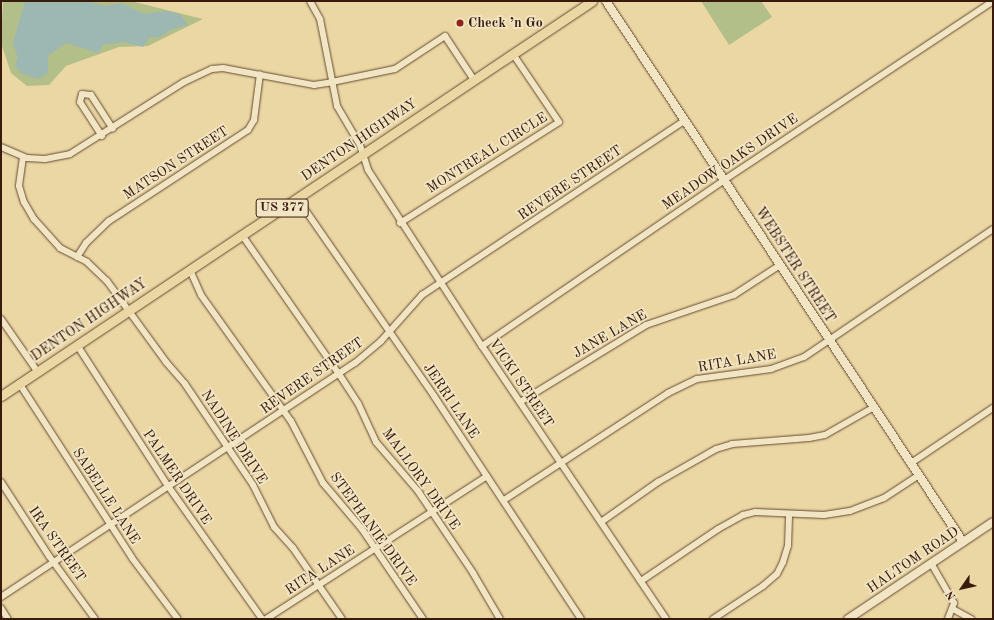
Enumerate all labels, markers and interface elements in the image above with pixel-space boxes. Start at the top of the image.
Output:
place label: Check ’n Go [468,15,543,31]
marker: Check ’n Go [455,18,465,28]
street label: DENTON HIGHWAY [298,95,420,185]
street label: MONTREAL CIRCLE [423,109,551,197]
street label: MEADOW OAKS DRIVE [659,110,801,214]
street label: MATSON STREET [120,123,232,203]
street label: REVERE STREET [515,142,625,224]
road number: US 377 [255,197,309,219]
street label: WEBSTER STREET [751,204,839,326]
street label: DENTON HIGHWAY [28,275,150,365]
street label: JANE LANE [570,306,650,362]
street label: REVERE STREET [257,334,367,418]
street label: VICKI STREET [485,335,557,431]
street label: RITA LANE [696,346,778,376]
street label: JERRI LANE [420,360,482,442]
street label: NADINE DRIVE [197,387,271,487]
street label: MALLORY DRIVE [379,425,463,533]
street label: PALMER DRIVE [139,426,215,528]
street label: SABELLE LANE [69,445,143,547]
street label: STEPHANIE DRIVE [326,469,420,589]
street label: IRA STREET [25,503,89,585]
street label: HALTOM ROAD [864,523,962,597]
street label: RITA LANE [282,541,358,599]
north arrow [942,568,982,608]
text: N [945,588,959,602]

